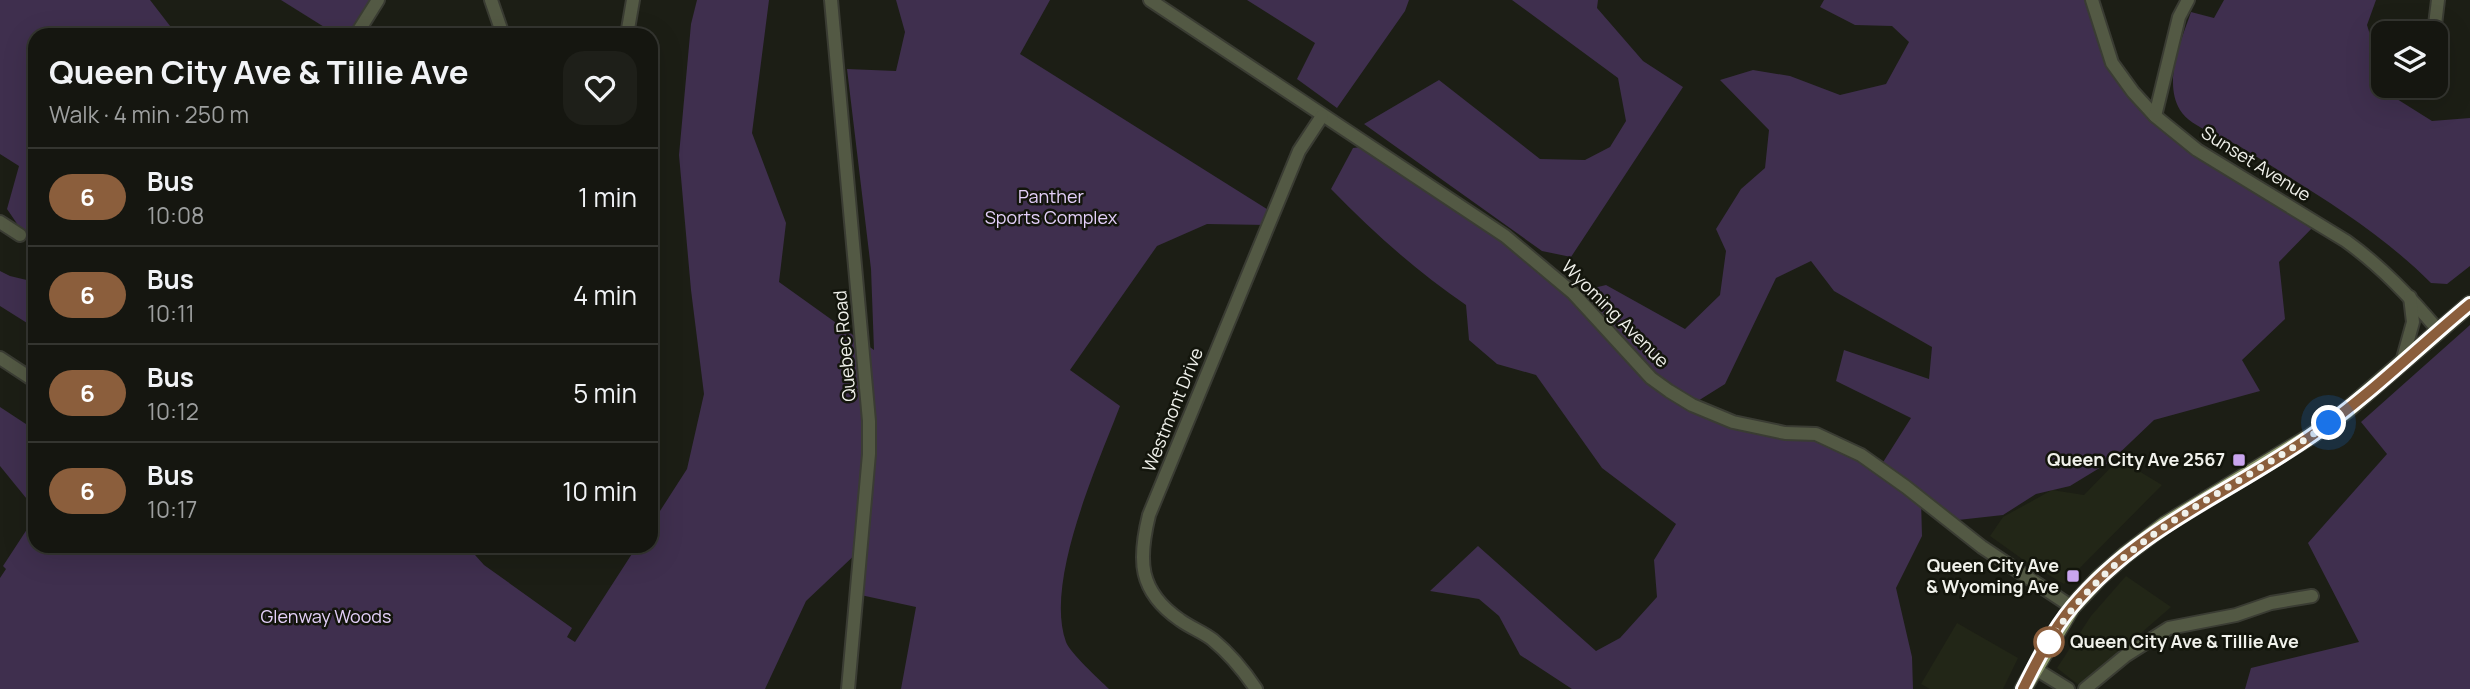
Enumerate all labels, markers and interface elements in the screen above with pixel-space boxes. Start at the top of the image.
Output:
map controls [2371,21,2448,98]
button: layers [2371,21,2448,98]
text: Queen City Ave & Tillie Ave [49,49,469,94]
button: heart [563,51,637,125]
text: Walk · 4 min · 250 m [49,98,249,130]
street label: Sunset Avenue [2197,120,2316,206]
text: Bus [147,163,194,199]
text: 1 min [578,179,637,215]
text: 6 [80,180,95,213]
park label: Panther Sports Complex [985,184,1118,229]
text: 10:08 [147,199,204,231]
street label: Wyoming Avenue [1557,254,1675,372]
text: Bus [147,261,194,297]
text: 4 min [573,277,637,313]
text: 6 [80,278,95,311]
street label: Quebec Road [827,289,861,403]
text: 10:11 [147,297,195,329]
street label: Westmont Drive [1136,344,1208,475]
text: Bus [147,359,194,395]
text: 5 min [573,375,637,411]
text: 6 [80,376,95,409]
text: 10:12 [147,395,199,427]
your location [2311,405,2346,440]
place label: Queen City Ave 2567 [2047,447,2225,471]
marker: Queen City Ave 2567 [2231,452,2247,468]
text: Bus [147,457,194,493]
text: 10 min [562,473,637,509]
text: 6 [80,474,95,507]
text: 10:17 [147,493,197,525]
place label: Queen City Ave & Wyoming Ave [1926,553,2059,598]
marker: Queen City Ave & Wyoming Ave [2065,568,2081,584]
park label: Glenway Woods [261,604,391,628]
marker: Queen City Ave & Tillie Ave [2034,627,2064,657]
place label: Queen City Ave & Tillie Ave [2070,629,2299,653]

